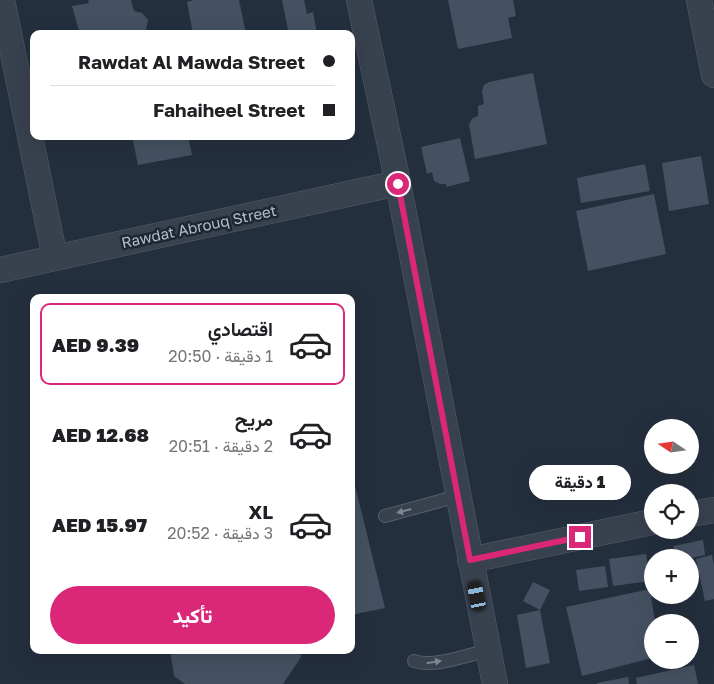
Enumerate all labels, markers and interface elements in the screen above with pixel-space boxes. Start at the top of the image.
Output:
text: Rawdat Al Mawda Street [78,50,305,73]
text: Fahaiheel Street [153,98,305,121]
route start [387,173,409,195]
street label: Rawdat Abrouq Street [120,201,278,251]
text: اقتصادي [208,317,273,340]
icon: car [288,322,333,367]
text: AED 9.39 [52,333,139,356]
text: 1 دقيقة · 20:50 [168,346,273,366]
text: مريح [235,407,273,430]
icon: car [288,412,333,457]
north arrow [644,419,699,474]
map controls [644,419,699,669]
text: AED 12.68 [52,423,149,446]
text: 2 دقيقة · 20:51 [169,436,273,456]
callout: 1 دقيقة [529,464,631,500]
text: 1 دقيقة [555,472,605,492]
button: locate [644,484,699,539]
text: XL [248,500,273,523]
icon: car [288,502,333,547]
one-way arrow [396,507,411,515]
text: AED 15.97 [52,513,147,536]
text: 3 دقيقة · 20:52 [167,523,273,543]
route end [569,526,591,548]
button: + [644,549,699,604]
car [466,580,487,612]
button: تأكيد [50,586,335,644]
button: − [644,614,699,669]
one-way arrow [427,658,443,666]

